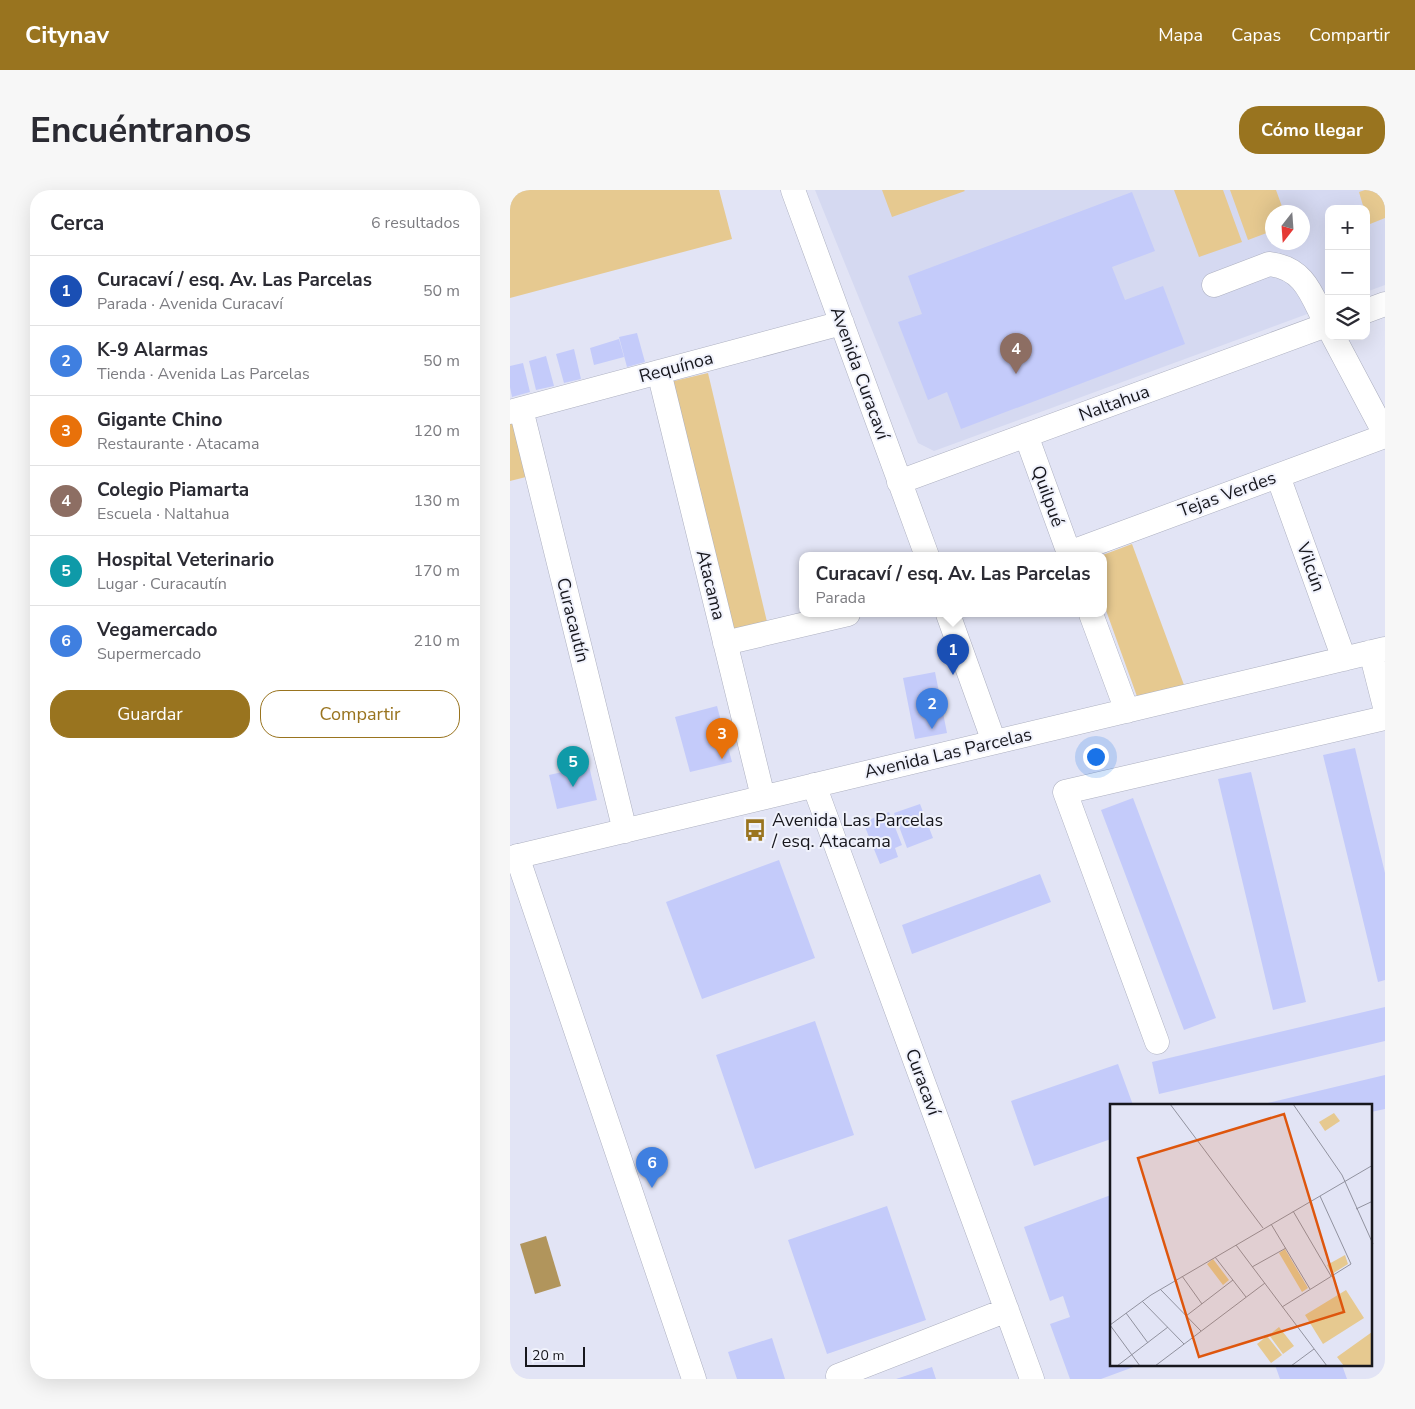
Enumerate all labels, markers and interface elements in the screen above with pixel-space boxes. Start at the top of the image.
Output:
text: Citynav [25,19,109,51]
text: Mapa [1158,23,1203,47]
text: Capas [1231,23,1281,47]
text: Compartir [1309,23,1390,47]
button: Cómo llegar [1239,106,1385,154]
text: Encuéntranos [30,107,251,154]
north arrow [1265,205,1310,250]
map controls [1325,205,1370,340]
button: + [1325,205,1370,250]
text: Cerca [50,209,104,237]
text: 6 resultados [371,212,460,234]
button: − [1325,250,1370,295]
text: Curacaví / esq. Av. Las Parcelas [97,267,372,293]
text: 1 [61,280,71,302]
text: 50 m [423,280,460,302]
text: Parada · Avenida Curacaví [97,293,283,315]
button: layers [1325,295,1370,340]
street label: Avenida Curacaví [825,303,895,443]
pin: 4 [1000,333,1032,374]
text: K-9 Alarmas [97,337,208,363]
street label: Requínoa [636,346,716,388]
text: 2 [61,350,71,372]
text: 50 m [423,350,460,372]
text: Tienda · Avenida Las Parcelas [97,363,310,385]
street label: Naltahua [1075,379,1153,427]
text: Gigante Chino [97,407,222,433]
text: 3 [61,420,71,442]
text: 120 m [413,420,460,442]
text: Restaurante · Atacama [97,433,259,455]
street label: Quilpué [1026,462,1070,530]
street label: Tejas Verdes [1175,465,1279,523]
text: Colegio Piamarta [97,477,249,503]
text: 4 [61,490,71,512]
text: 130 m [413,490,460,512]
text: Escuela · Naltahua [97,503,229,525]
street label: Vilcún [1291,538,1331,595]
text: Hospital Veterinario [97,547,274,573]
street label: Atacama [691,547,731,623]
popup [799,552,1107,617]
text: 5 [61,560,71,582]
text: 170 m [413,560,460,582]
text: Curacaví / esq. Av. Las Parcelas [816,561,1090,587]
text: Lugar · Curacautín [97,573,227,595]
street label: Curacautín [551,575,595,665]
text: Parada [816,587,866,609]
text: Vegamercado [97,617,217,643]
text: 6 [61,630,71,652]
text: 210 m [413,630,460,652]
pin: 1 [937,634,969,675]
text: Supermercado [97,643,201,665]
pin: 2 [916,688,948,729]
button: Guardar [50,690,250,738]
button: Compartir [260,690,460,738]
pin: 3 [706,718,738,759]
street label: Avenida Las Parcelas [862,722,1034,784]
your location [1083,744,1109,770]
pin: 5 [557,746,589,787]
place label: Avenida Las Parcelas / esq. Atacama [771,808,943,853]
bus stop icon: Avenida Las Parcelas / esq. Atacama [742,817,768,843]
street label: Curacaví [900,1045,946,1119]
inset map [1110,1104,1372,1366]
pin: 6 [636,1147,668,1188]
scale bar [525,1344,585,1367]
text: 20 m [532,1346,564,1365]

